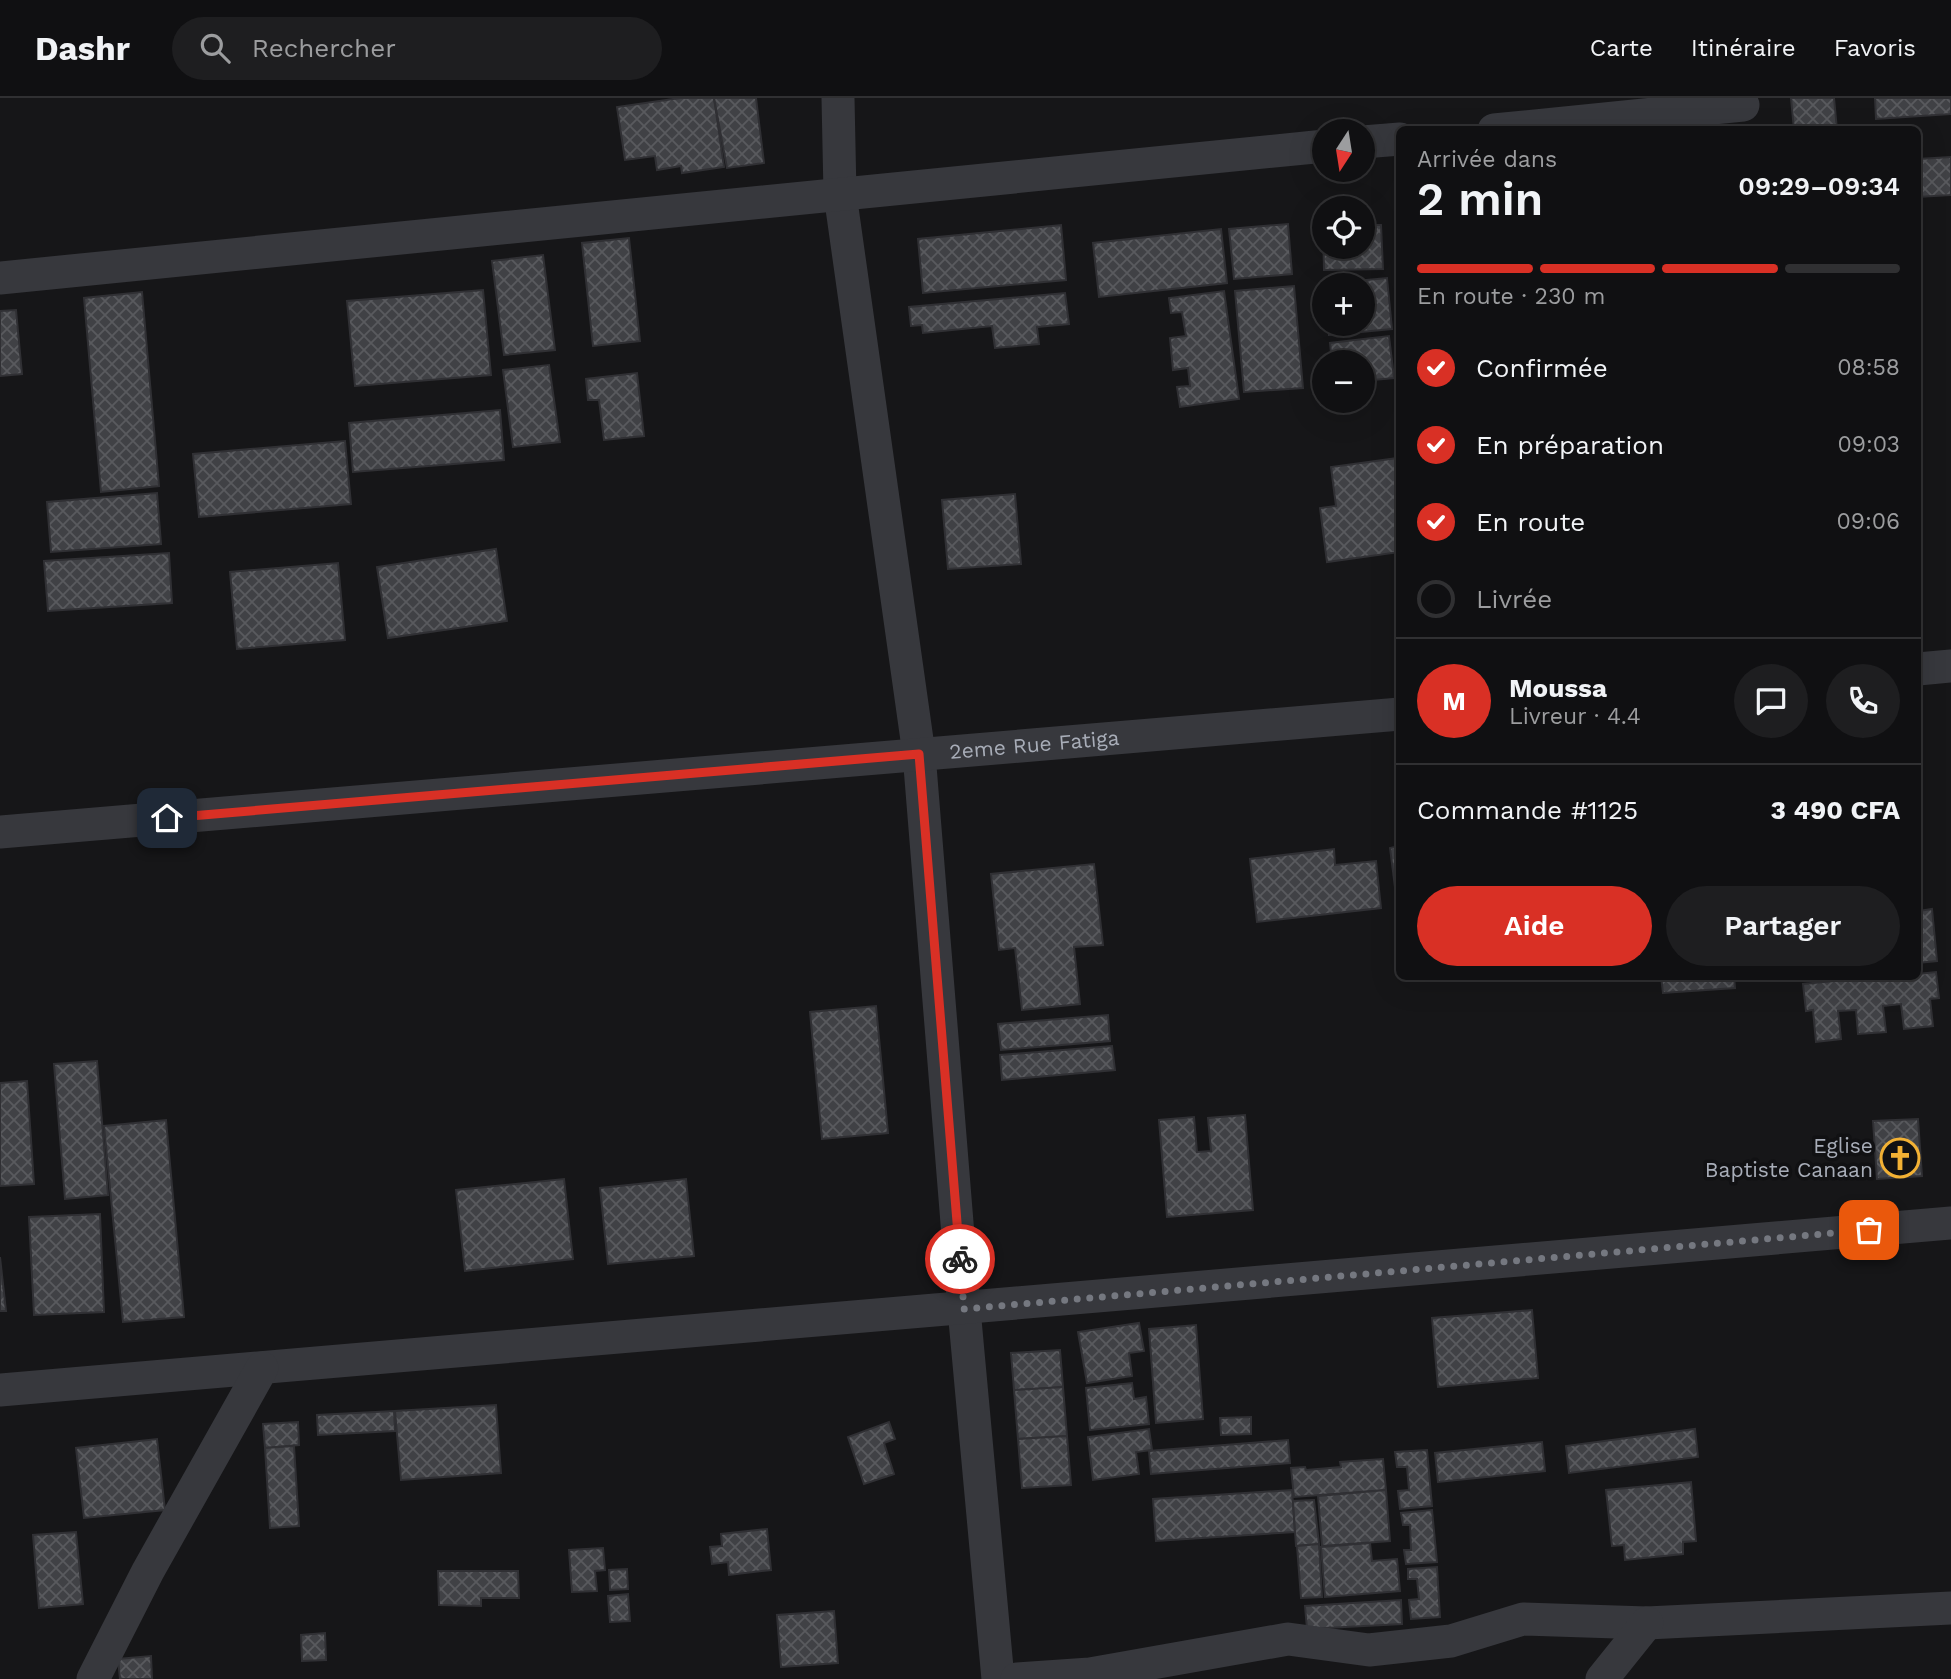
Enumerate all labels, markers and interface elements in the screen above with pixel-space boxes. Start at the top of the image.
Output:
search box [172,17,662,80]
text: Dashr [35,29,130,68]
icon: search [196,29,234,67]
text: Rechercher [252,33,396,63]
text: Carte [1590,34,1653,62]
text: Itinéraire [1691,34,1796,62]
text: Favoris [1834,34,1916,62]
north arrow [1312,119,1376,182]
map controls [1312,119,1375,413]
text: Arrivée dans [1417,146,1557,173]
text: 09:29–09:34 [1738,171,1900,201]
text: 2 min [1417,172,1543,226]
button: locate [1312,196,1375,259]
button: + [1312,273,1375,336]
text: En route · 230 m [1417,283,1605,310]
icon: check [1417,349,1455,387]
button: − [1312,350,1375,413]
text: Confirmée [1476,353,1608,383]
text: 08:58 [1837,354,1900,381]
icon: check [1417,426,1455,464]
text: En préparation [1476,430,1664,460]
text: 09:03 [1837,431,1900,458]
icon: check [1417,503,1455,541]
text: En route [1476,507,1585,537]
text: 09:06 [1836,508,1900,535]
text: Livrée [1476,584,1552,614]
button: chat [1734,664,1808,738]
button: phone [1826,664,1900,738]
text: Moussa [1509,673,1607,703]
text: M [1442,686,1466,716]
text: Livreur · 4.4 [1509,703,1641,730]
street label: 2eme Rue Fatiga [948,725,1120,764]
pin [137,788,197,848]
text: Commande #1125 [1417,795,1638,825]
text: 3 490 CFA [1771,795,1900,825]
icon: home [148,799,186,837]
button: Aide [1417,886,1652,966]
button: Partager [1666,886,1900,966]
place label: Eglise Baptiste Canaan [1705,1133,1873,1182]
church icon: Eglise Baptiste Canaan [1879,1137,1921,1179]
pin [1839,1200,1899,1260]
icon: bag [1850,1211,1888,1249]
courier [925,1224,995,1294]
icon: bike [941,1240,979,1278]

